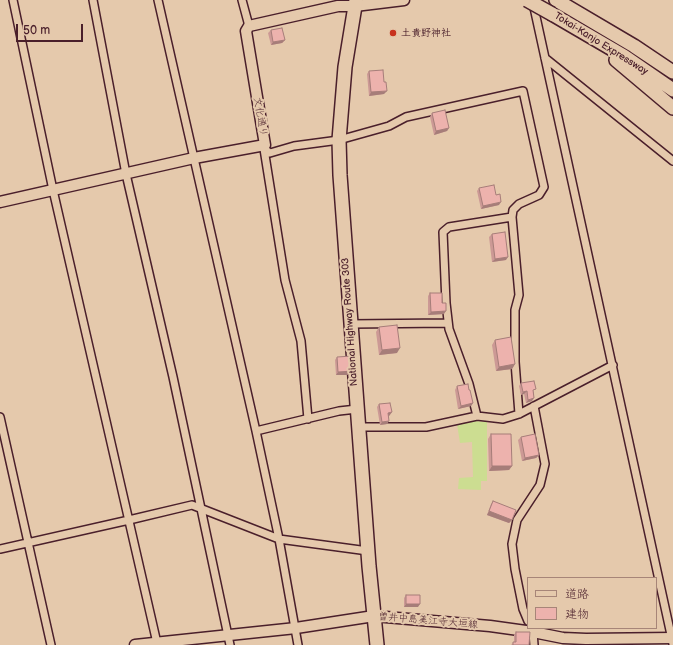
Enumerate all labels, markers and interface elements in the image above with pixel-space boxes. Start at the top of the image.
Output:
street label: Tokai-Kanjo Expressway [552,10,650,78]
scale bar [18,16,85,42]
text: 50 m [23,23,50,38]
place label: 土貴野神社 [401,27,451,39]
marker: 土貴野神社 [388,28,398,38]
street label: 文化通り [251,96,269,138]
street label: National Highway Route 303 [340,257,360,387]
legend [527,577,657,629]
text: 道路 [565,587,589,602]
text: 建物 [565,607,589,622]
street label: 曽井中島美江寺大垣線 [378,611,478,631]

